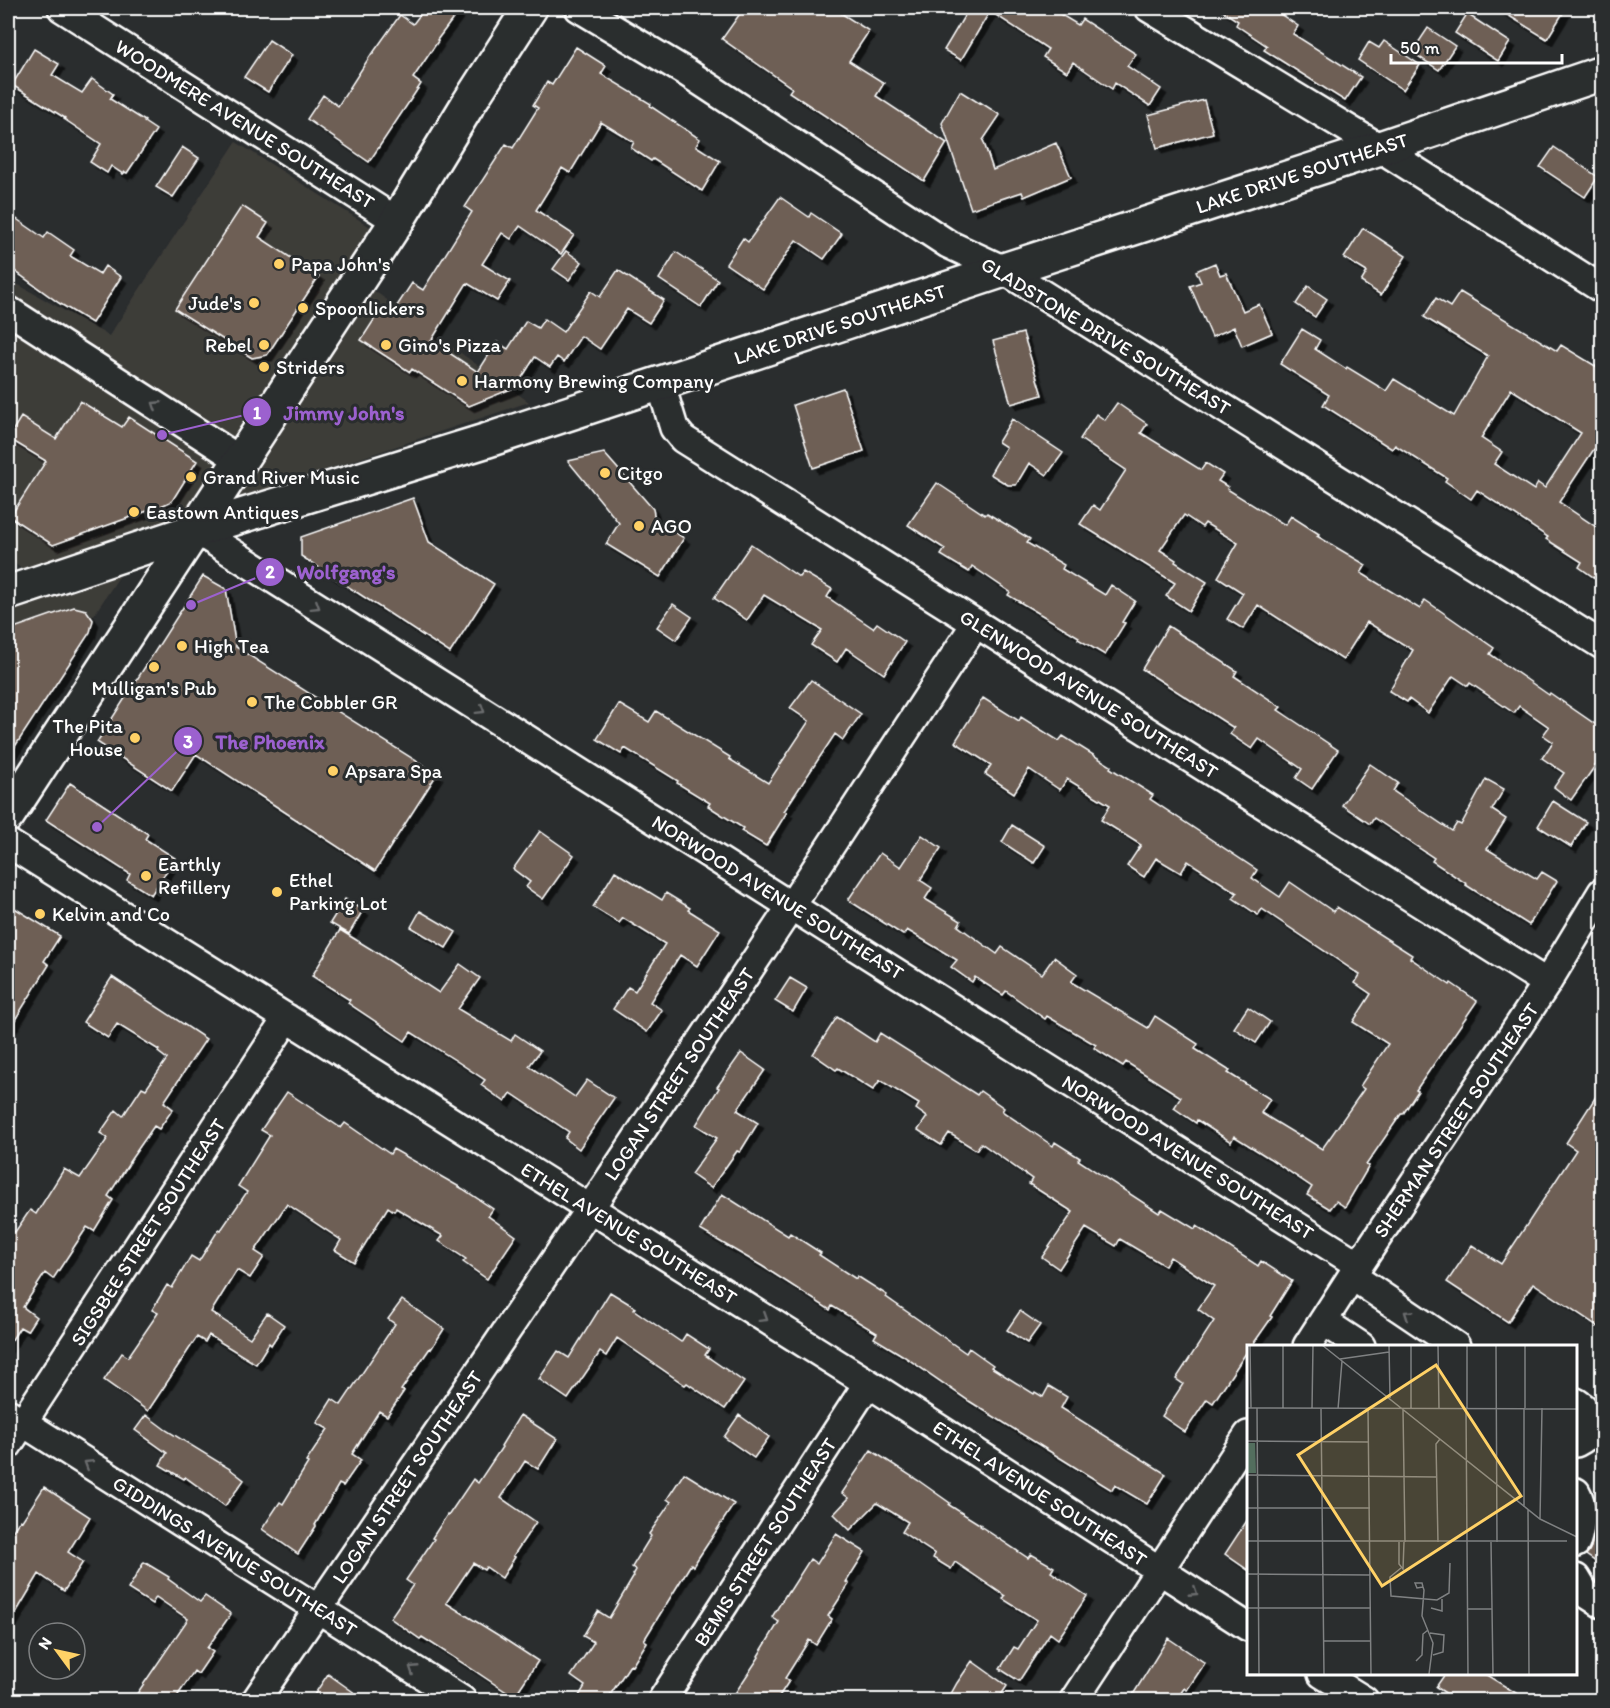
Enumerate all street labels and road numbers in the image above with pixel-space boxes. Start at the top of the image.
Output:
street label: WOODMERE AVENUE SOUTHEAST [111,34,379,214]
street label: LAKE DRIVE SOUTHEAST [1193,127,1411,219]
street label: GLADSTONE DRIVE SOUTHEAST [977,252,1235,420]
street label: LAKE DRIVE SOUTHEAST [731,278,949,370]
street label: GLENWOOD AVENUE SOUTHEAST [955,604,1223,784]
street label: NORWOOD AVENUE SOUTHEAST [648,809,908,985]
street label: LOGAN STREET SOUTHEAST [599,963,759,1185]
street label: SHERMAN STREET SOUTHEAST [1368,998,1544,1242]
street label: NORWOOD AVENUE SOUTHEAST [1058,1069,1318,1245]
street label: SIGSBEE STREET SOUTHEAST [65,1114,231,1350]
street label: ETHEL AVENUE SOUTHEAST [517,1157,741,1309]
street label: LOGAN STREET SOUTHEAST [327,1366,487,1588]
street label: ETHEL AVENUE SOUTHEAST [929,1415,1151,1571]
street label: BEMIS STREET SOUTHEAST [688,1433,842,1651]
street label: GIDDINGS AVENUE SOUTHEAST [108,1471,362,1641]

